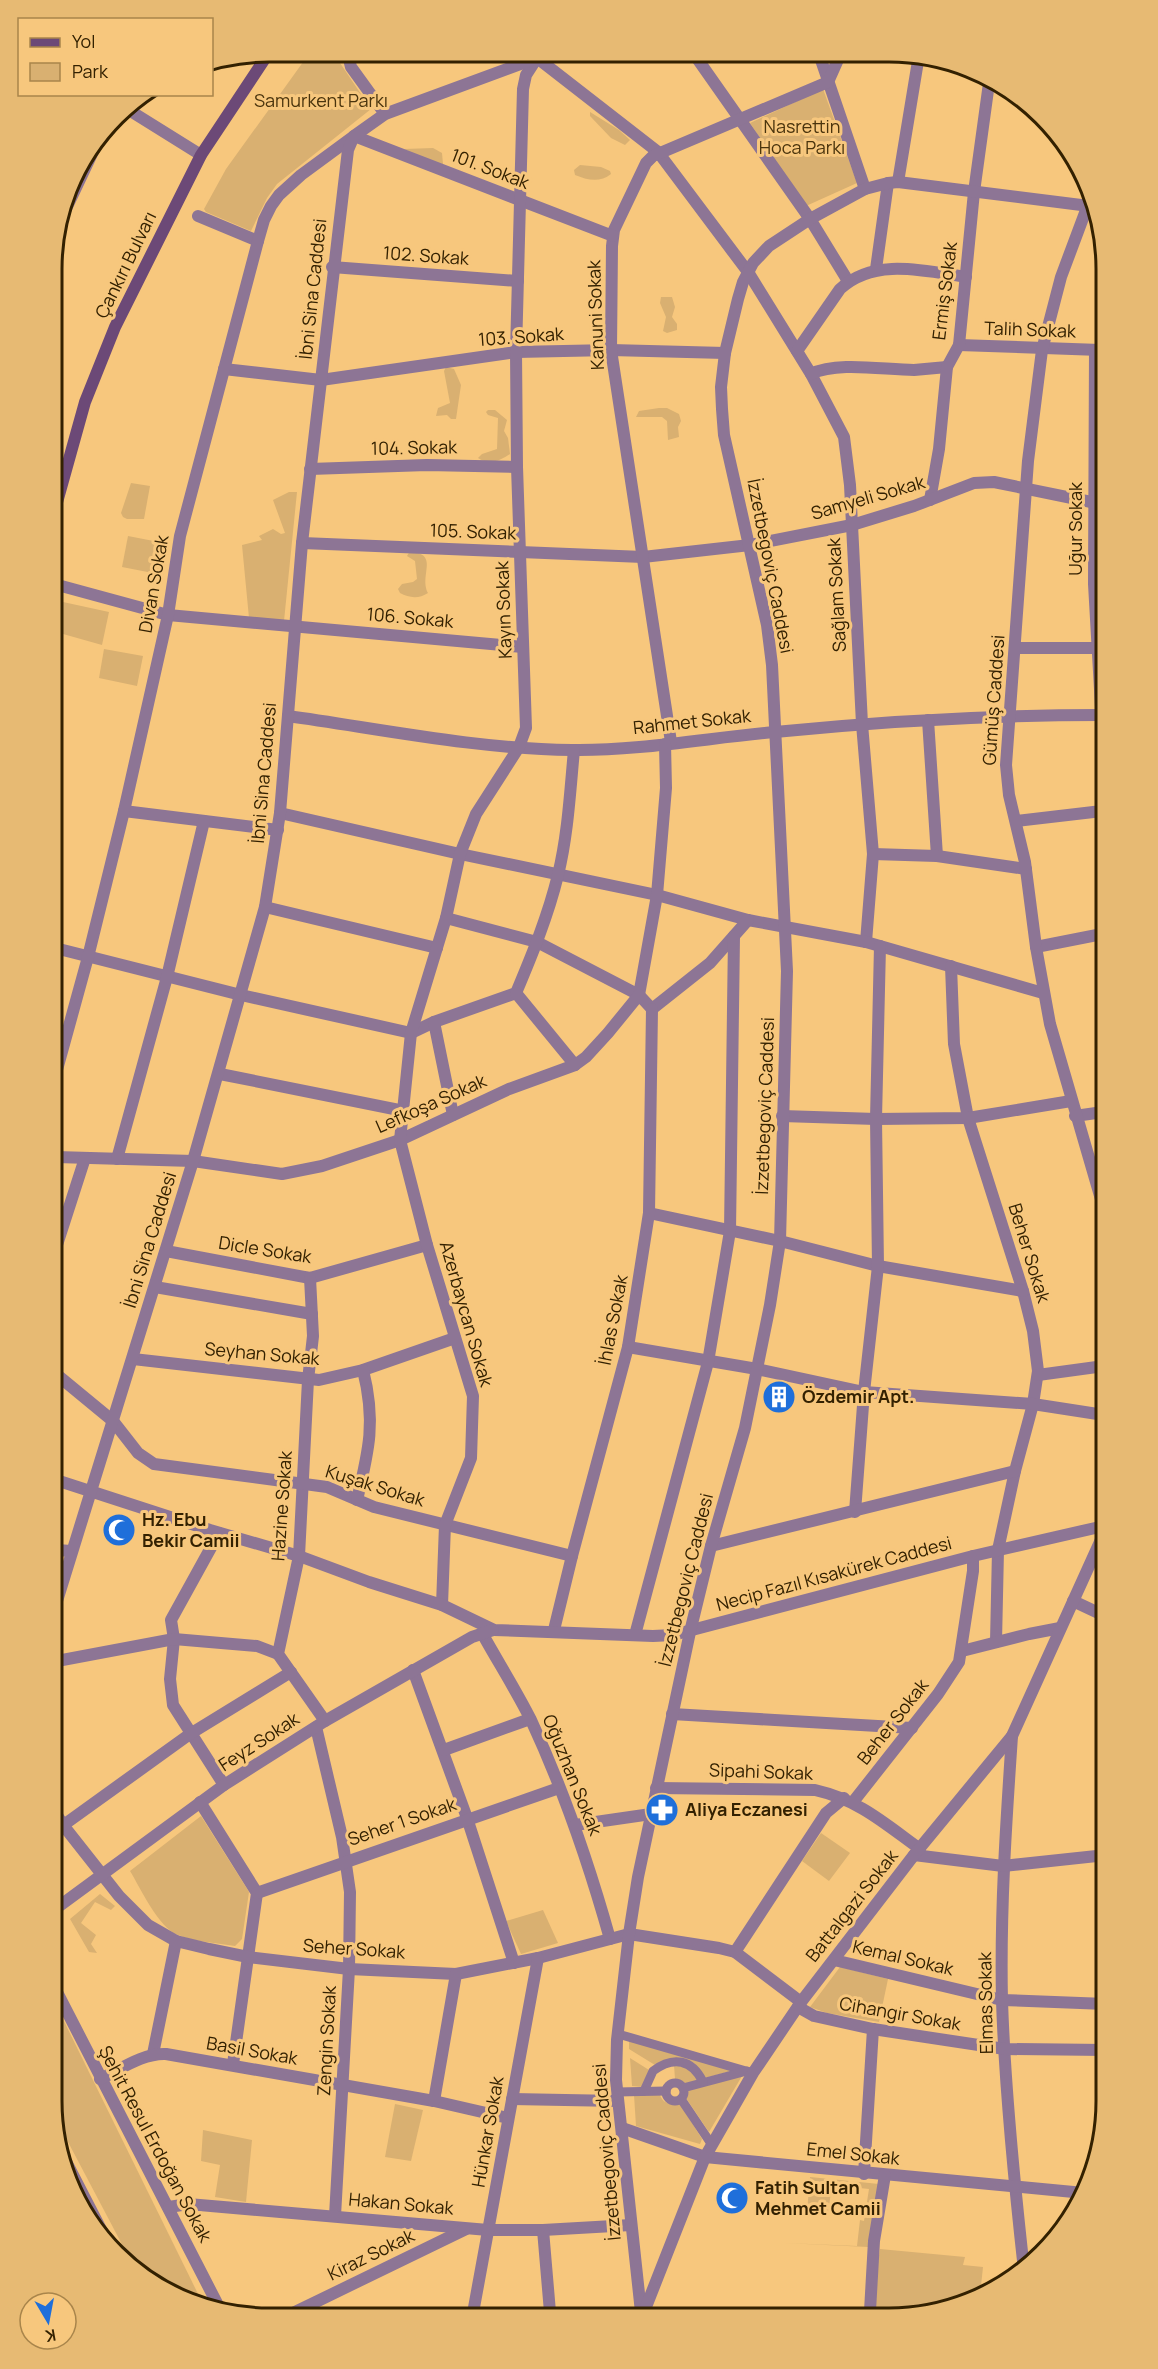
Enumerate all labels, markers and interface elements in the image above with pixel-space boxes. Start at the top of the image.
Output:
legend [18,18,213,96]
text: Yol [72,29,95,53]
text: Park [72,59,109,83]
park label: Samurkent Parkı [254,88,388,112]
park label: Nasrettin Hoca Parkı [759,114,845,159]
street label: 101. Sokak [448,142,534,194]
street label: Çankırı Bulvarı [89,207,161,322]
street label: İbni Sina Caddesi [293,217,331,360]
street label: Ermiş Sokak [926,239,962,341]
street label: 102. Sokak [382,240,471,270]
street label: Kanuni Sokak [581,259,609,371]
street label: Talih Sokak [984,315,1077,343]
street label: 103. Sokak [477,321,566,351]
street label: 104. Sokak [371,434,458,460]
street label: Samyeli Sokak [808,469,928,525]
street label: İzzetbegoviç Caddesi [742,476,800,655]
street label: Uğur Sokak [1063,481,1087,576]
street label: 105. Sokak [430,518,518,545]
street label: Divan Sokak [133,532,174,635]
street label: Sağlam Sokak [821,536,851,653]
street label: Kayın Sokak [489,560,517,659]
street label: 106. Sokak [366,601,455,633]
street label: Gümüş Caddesi [976,634,1010,766]
street label: İbni Sina Caddesi [245,701,281,844]
street label: Rahmet Sokak [632,703,753,739]
street label: İzzetbegoviç Caddesi [749,1017,779,1195]
street label: Lefkoşa Sokak [372,1068,491,1138]
street label: İbni Sina Caddesi [117,1169,181,1311]
street label: Beher Sokak [1004,1200,1057,1306]
street label: Dicle Sokak [217,1230,314,1268]
street label: Azerbaycan Sokak [435,1238,499,1390]
street label: İhlas Sokak [591,1271,633,1367]
street label: Seyhan Sokak [203,1336,322,1370]
building icon: Özdemir Apt. [761,1379,797,1415]
place label: Özdemir Apt. [802,1384,914,1408]
street label: Hazine Sokak [265,1449,297,1562]
street label: Kuşak Sokak [323,1459,429,1512]
street label: İzzetbegoviç Caddesi [652,1491,718,1669]
place label: Hz. Ebu Bekir Camii [142,1507,240,1552]
mosque icon: Hz. Ebu Bekir Camii [101,1512,137,1548]
street label: Necip Fazıl Kısakürek Caddesi [713,1530,954,1616]
street label: Beher Sokak [851,1673,934,1769]
street label: Feyz Sokak [214,1706,304,1776]
street label: Oğuzhan Sokak [538,1711,609,1840]
street label: Sipahi Sokak [709,1757,815,1785]
street label: Seher 1 Sokak [344,1791,460,1851]
pharmacy icon: Aliya Eczanesi [644,1792,680,1828]
place label: Aliya Eczanesi [685,1797,808,1821]
street label: Battalgazi Sokak [800,1843,903,1966]
street label: Seher Sokak [302,1932,407,1964]
street label: Kemal Sokak [850,1934,957,1981]
street label: Elmas Sokak [972,1951,998,2054]
street label: Zengin Sokak [311,1984,341,2097]
street label: Cihangir Sokak [838,1991,964,2036]
street label: Basil Sokak [205,2030,301,2070]
street label: Şehit Resul Erdoğan Sokak [94,2041,219,2247]
street label: İzzetbegoviç Caddesi [586,2063,626,2242]
street label: Hünkar Sokak [465,2073,509,2189]
street label: Emel Sokak [805,2136,902,2170]
place label: Fatih Sultan Mehmet Camii [755,2175,881,2220]
mosque icon: Fatih Sultan Mehmet Camii [714,2180,750,2216]
street label: Hakan Sokak [348,2186,456,2220]
street label: Kiraz Sokak [323,2222,419,2285]
north arrow [18,2291,78,2351]
text: K [43,2324,58,2348]

